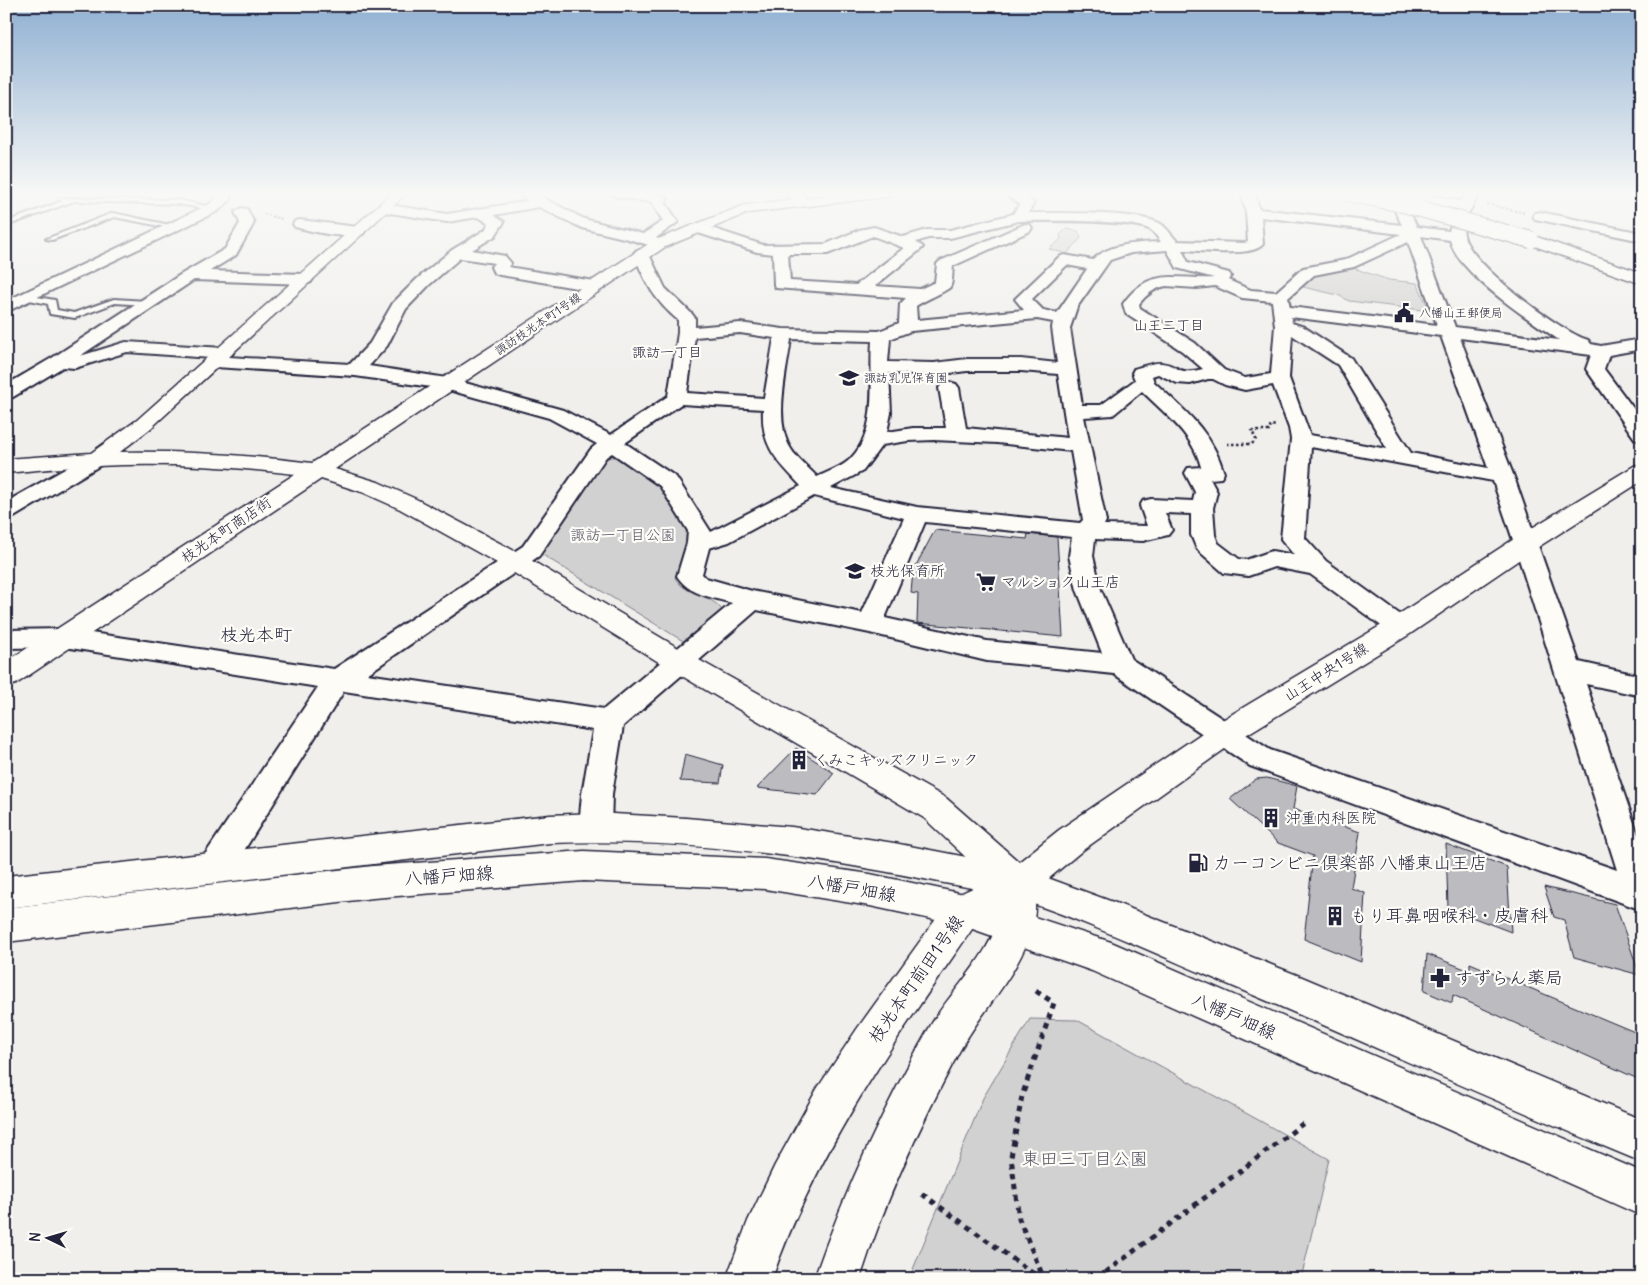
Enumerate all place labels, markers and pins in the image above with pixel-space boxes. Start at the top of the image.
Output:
public building icon: 八幡山王郵便局 [1393,302,1415,324]
place label: 八幡山王郵便局 [1419,305,1503,320]
school or university icon: 諏訪乳児保育園 [838,367,860,389]
place label: 諏訪乳児保育園 [864,370,948,385]
school or university icon: 枝光保育所 [844,560,866,582]
place label: 枝光保育所 [870,561,945,580]
supermarket icon: マルショク山王店 [975,571,997,593]
place label: マルショク山王店 [1001,572,1120,591]
building icon: くみこキッズクリニック [788,749,810,771]
place label: くみこキッズクリニック [814,750,978,769]
building icon: 沖重内科医院 [1260,807,1282,829]
place label: 沖重内科医院 [1286,808,1376,827]
place label: カーコンビニ倶楽部 八幡東山王店 [1213,851,1487,874]
fuel station icon: カーコンビニ倶楽部 八幡東山王店 [1187,852,1209,874]
place label: もり耳鼻咽喉科・皮膚科 [1350,904,1548,927]
building icon: もり耳鼻咽喉科・皮膚科 [1324,905,1346,927]
place label: すずらん薬局 [1455,966,1563,989]
pharmacy icon: すずらん薬局 [1429,967,1451,989]

